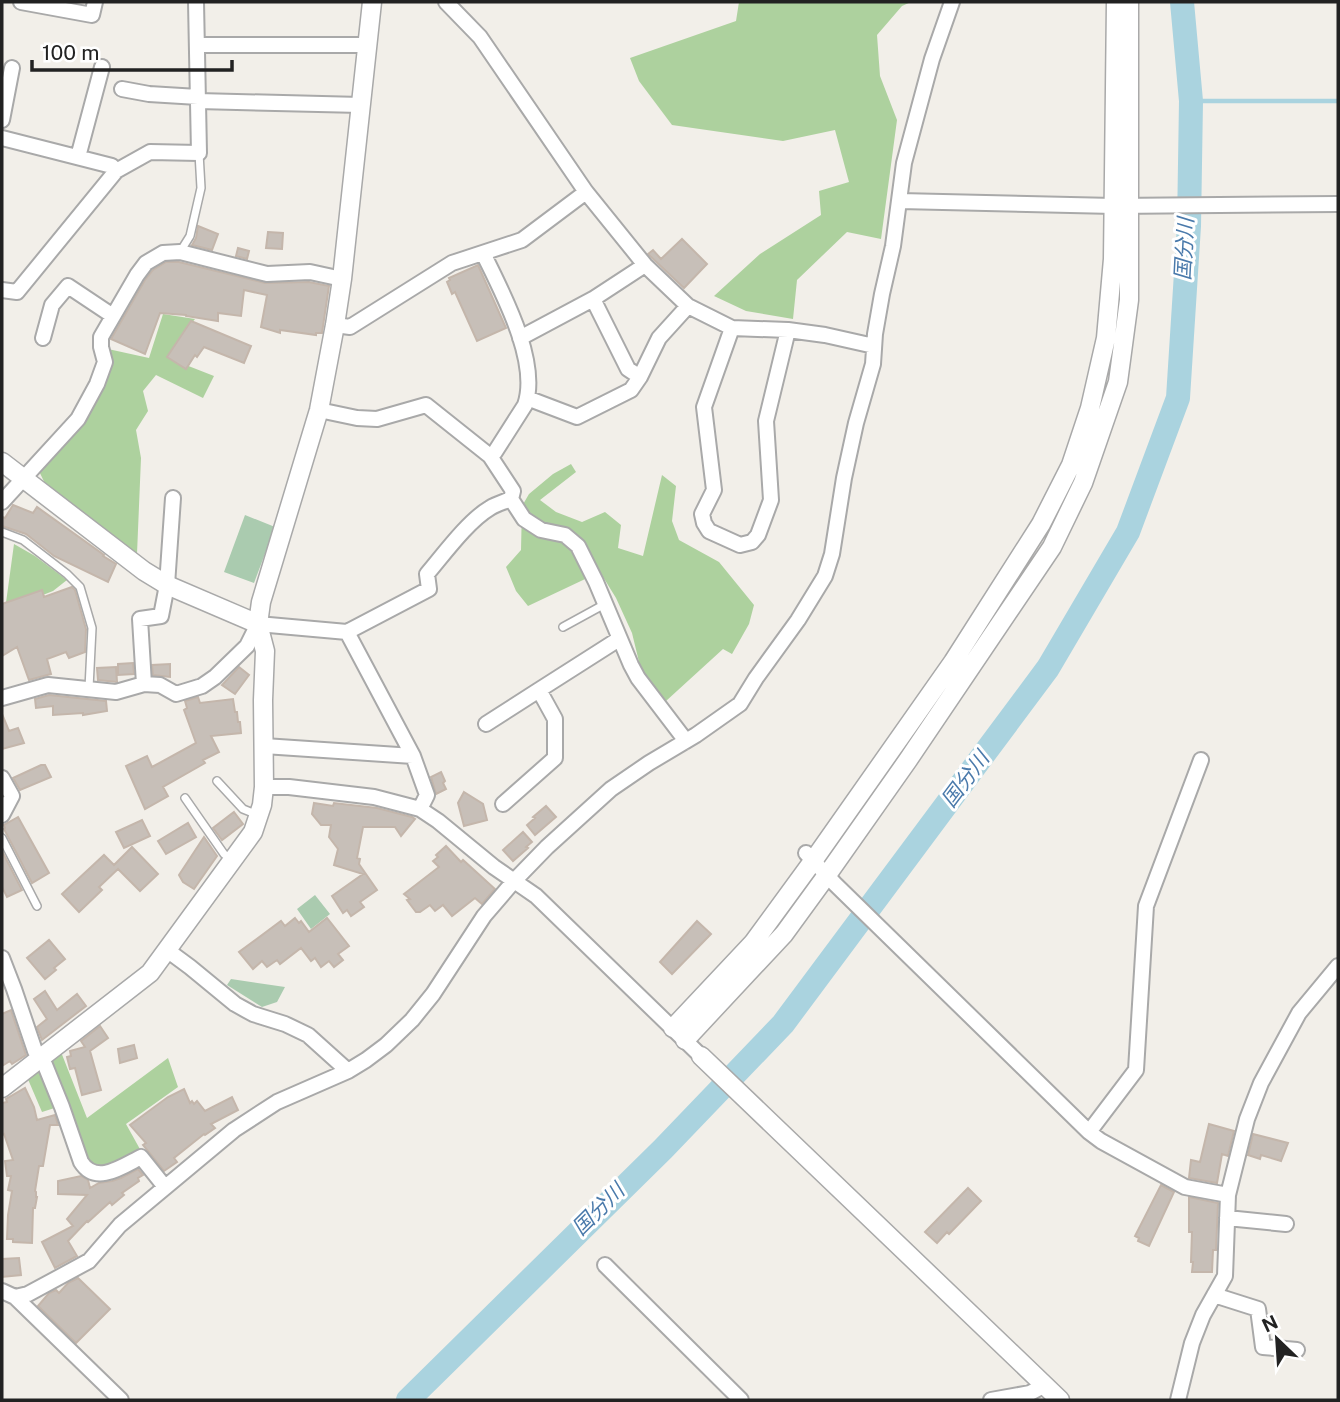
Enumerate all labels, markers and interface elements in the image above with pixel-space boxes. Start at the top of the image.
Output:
scale bar [32,28,231,72]
text: 100 m [42,40,99,65]
water label: 国分川 [1170,215,1198,281]
water label: 国分川 [936,745,995,812]
water label: 国分川 [567,1176,631,1240]
north arrow [1242,1304,1312,1374]
text: N [1258,1310,1281,1337]

